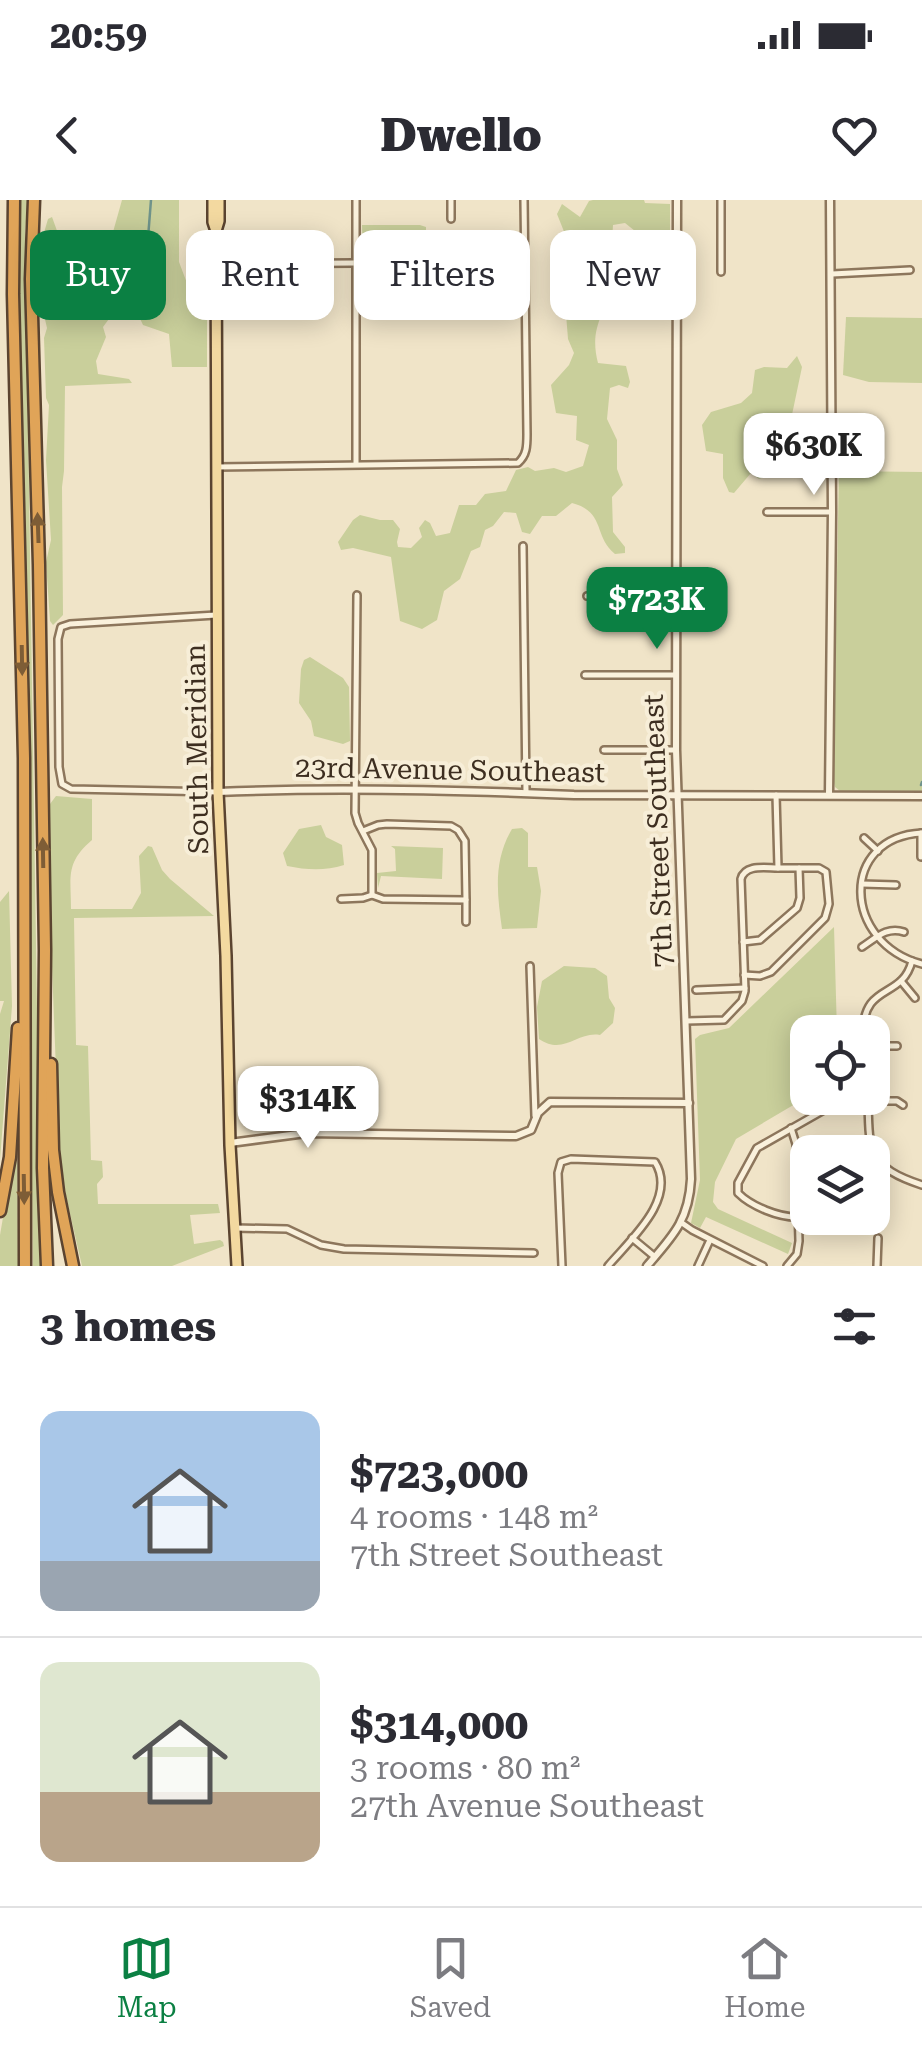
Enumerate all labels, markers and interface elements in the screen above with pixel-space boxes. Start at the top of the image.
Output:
text: 20:59 [50,13,147,57]
icon: back [40,108,95,163]
icon: heart [827,108,882,163]
text: Dwello [380,109,542,162]
chip: Buy [30,230,166,320]
chip: Rent [186,230,334,320]
chip: Filters [354,230,530,320]
chip: New [550,230,696,320]
pin: $630K [744,413,884,498]
text: $630K [766,426,862,464]
one-way arrow [30,512,46,544]
pin: $723K [587,567,727,652]
text: $723K [609,580,705,618]
street label: South Meridian [179,643,215,855]
one-way arrow [14,644,30,676]
street label: 7th Street Southeast [637,694,679,968]
street label: 23rd Avenue Southeast [295,751,605,789]
one-way arrow [34,836,50,868]
map controls [790,1015,890,1235]
button: locate [790,1015,890,1115]
pin: $314K [238,1066,378,1151]
text: $314K [260,1079,356,1117]
button: layers [790,1135,890,1235]
one-way arrow [16,1173,32,1205]
icon: filters [827,1299,882,1354]
text: 3 homes [40,1302,216,1351]
text: $723,000 [350,1449,528,1498]
icon: home [120,1451,240,1571]
text: 4 rooms · 148 m² [350,1498,598,1536]
text: 7th Street Southeast [350,1536,663,1574]
text: $314,000 [350,1700,528,1749]
icon: home [120,1702,240,1822]
text: 3 rooms · 80 m² [350,1749,580,1787]
text: 27th Avenue Southeast [350,1787,704,1825]
tab: Map [117,1931,177,2024]
tab: Saved [410,1931,491,2024]
tab: Home [724,1931,805,2024]

